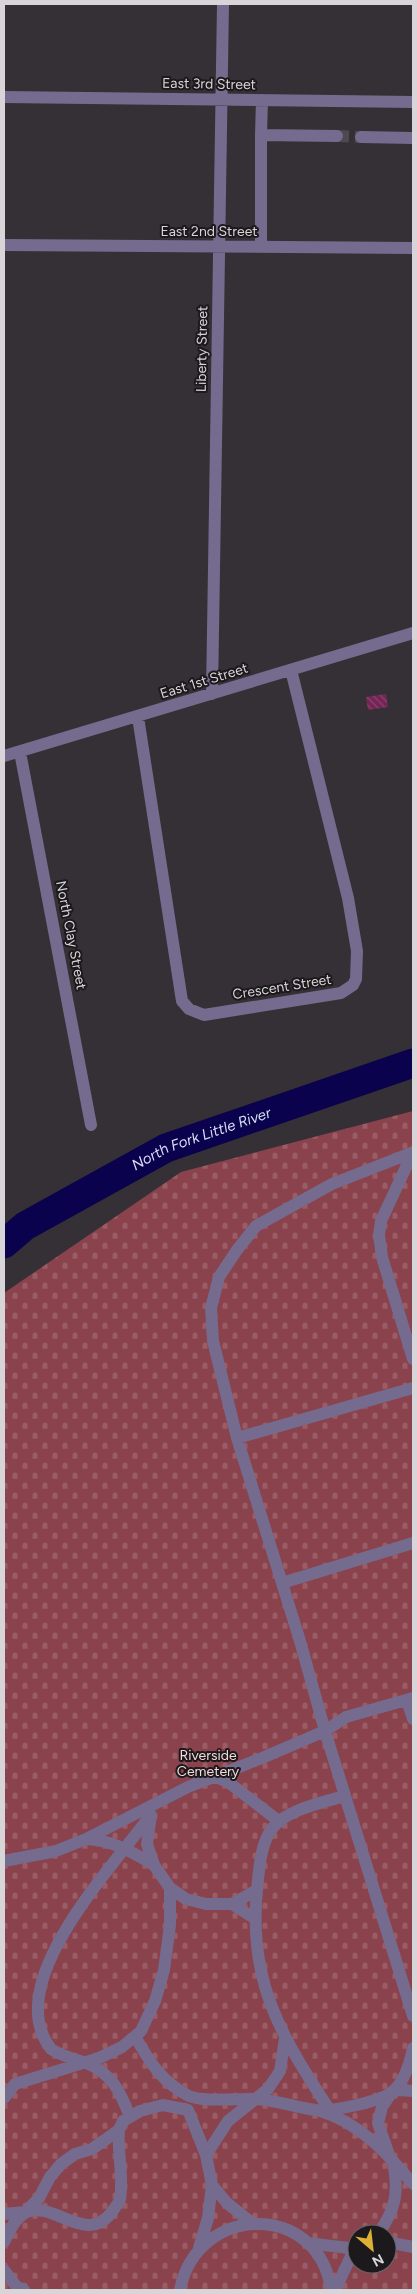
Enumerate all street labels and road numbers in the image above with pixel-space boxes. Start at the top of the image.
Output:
street label: East 3rd Street [162,75,256,93]
street label: East 2nd Street [160,223,258,240]
street label: Liberty Street [193,306,211,392]
street label: East 1st Street [158,660,250,702]
street label: North Clay Street [52,879,90,991]
street label: Crescent Street [231,971,333,1003]

